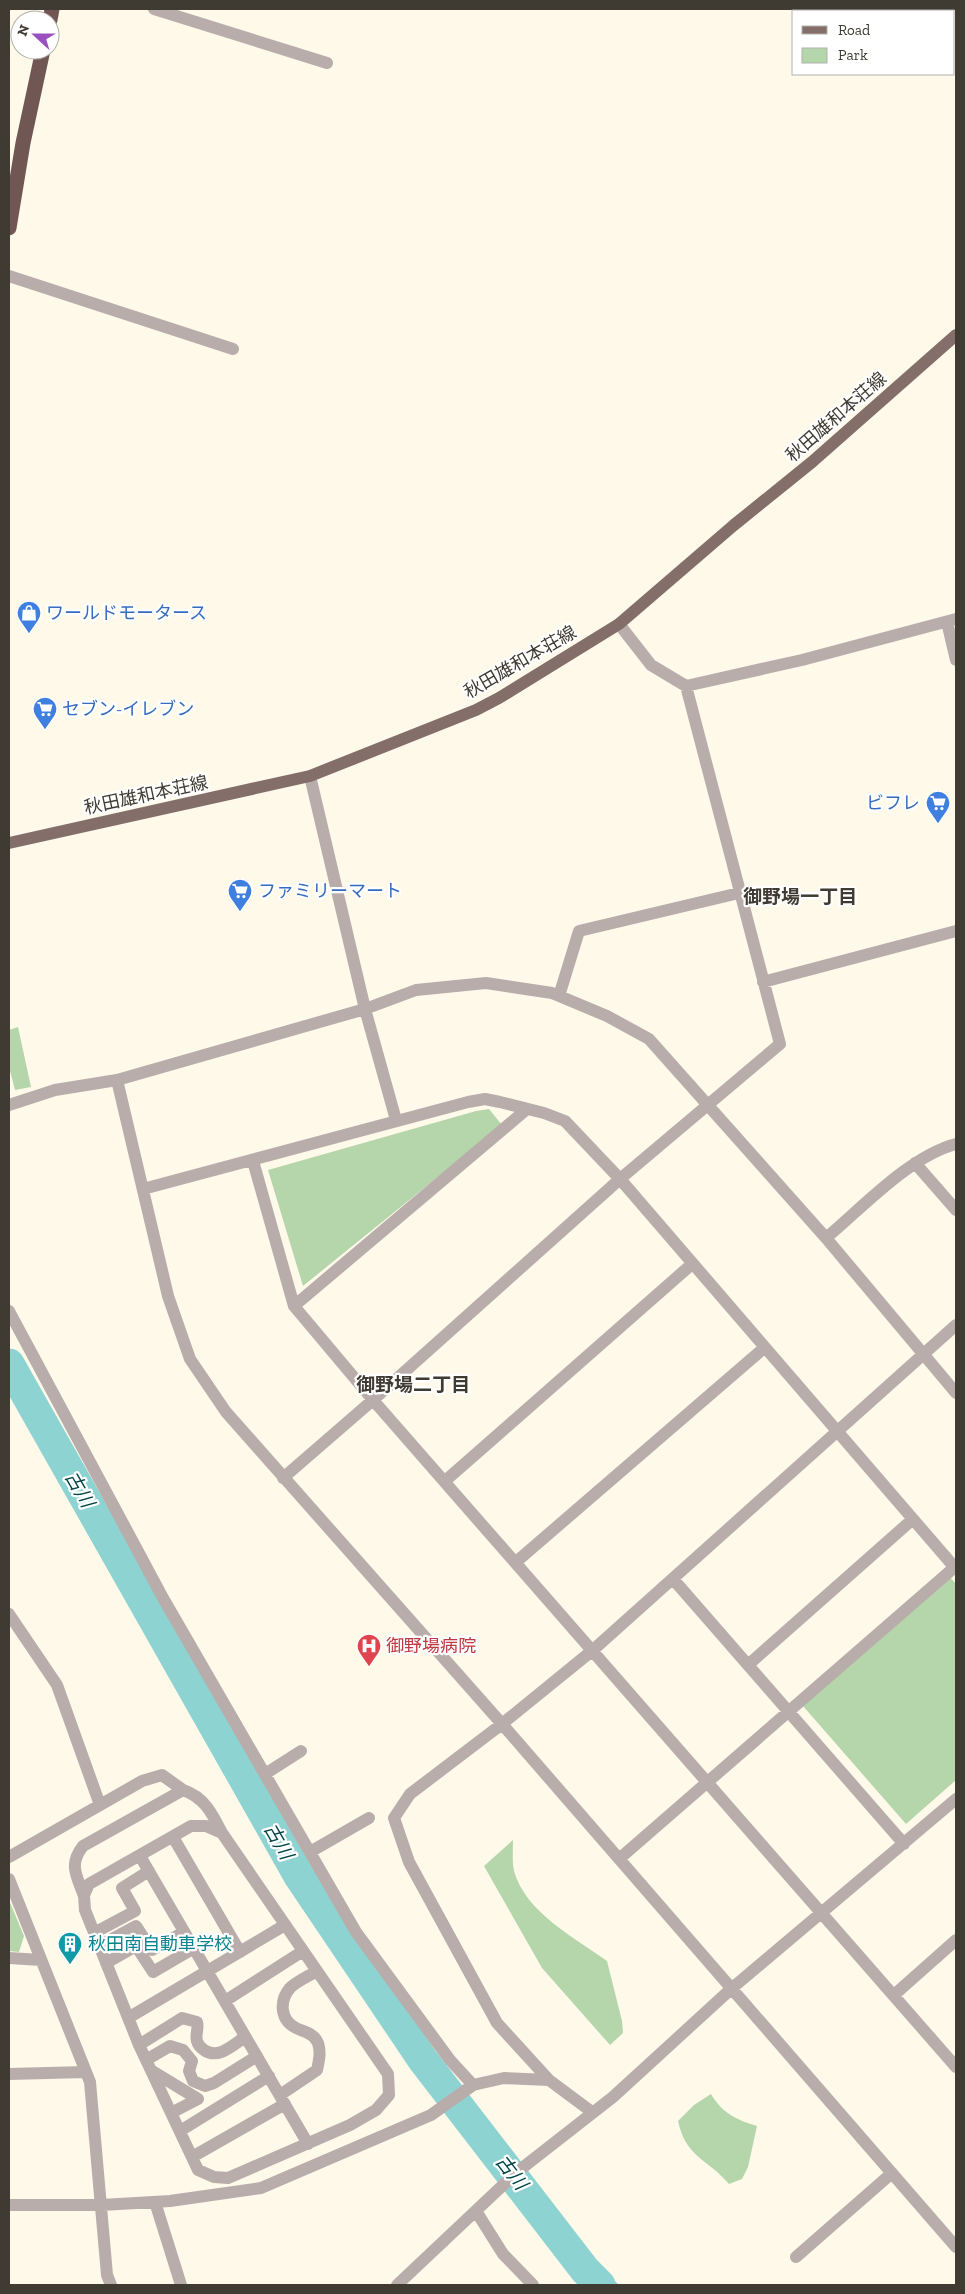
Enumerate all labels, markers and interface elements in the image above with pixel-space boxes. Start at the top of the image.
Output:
north arrow [10,10,60,60]
legend [792,10,955,75]
text: Road [838,21,871,39]
text: N [13,22,33,39]
text: Park [838,46,868,64]
street label: 秋田雄和本荘線 [781,367,891,467]
shop icon: ワールドモータース [16,600,42,634]
place label: ワールドモータース [46,602,207,624]
street label: 秋田雄和本荘線 [460,621,580,703]
supermarket icon: セブン-イレブン [32,696,58,730]
place label: セブン-イレブン [62,698,194,720]
street label: 秋田雄和本荘線 [82,771,210,819]
supermarket icon: ビフレ [925,790,951,824]
place label: ビフレ [866,792,920,814]
supermarket icon: ファミリーマート [227,878,253,912]
place label: ファミリーマート [258,880,402,902]
district label: 御野場一丁目 [743,885,857,908]
district label: 御野場二丁目 [356,1373,470,1396]
water label: 古川 [60,1467,100,1513]
hospital icon: 御野場病院 [356,1633,382,1667]
place label: 御野場病院 [386,1635,476,1657]
water label: 古川 [259,1819,299,1865]
building icon: 秋田南自動車学校 [57,1931,83,1965]
place label: 秋田南自動車学校 [88,1933,232,1955]
water label: 古川 [491,2150,534,2196]

